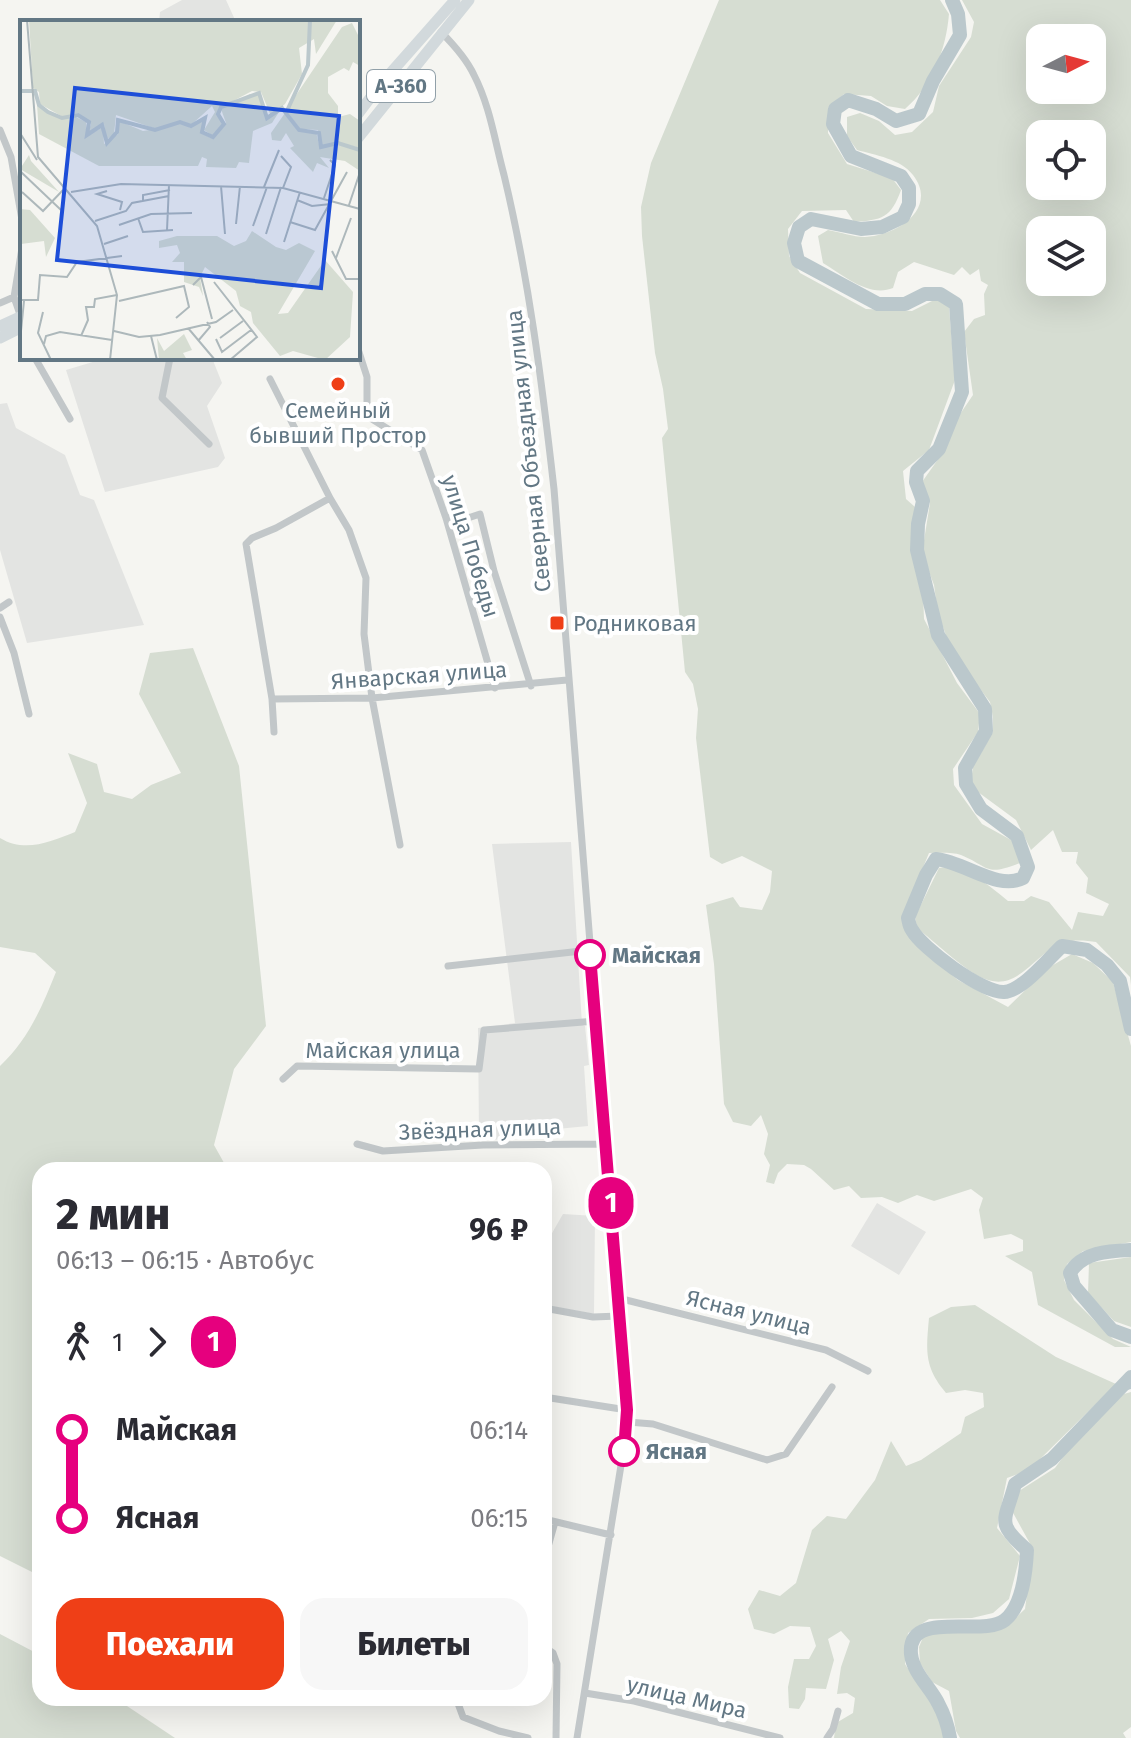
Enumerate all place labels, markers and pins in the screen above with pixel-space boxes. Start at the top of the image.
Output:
marker: Семейный бывший Простор [329,375,347,393]
place label: Семейный бывший Простор [249,397,427,449]
place label: Родниковая [573,610,697,637]
marker: Родниковая [548,614,566,632]
marker: Майская [575,940,605,970]
place label: Майская [612,942,701,969]
marker: Ясная [609,1436,639,1466]
place label: Ясная [646,1438,707,1465]

